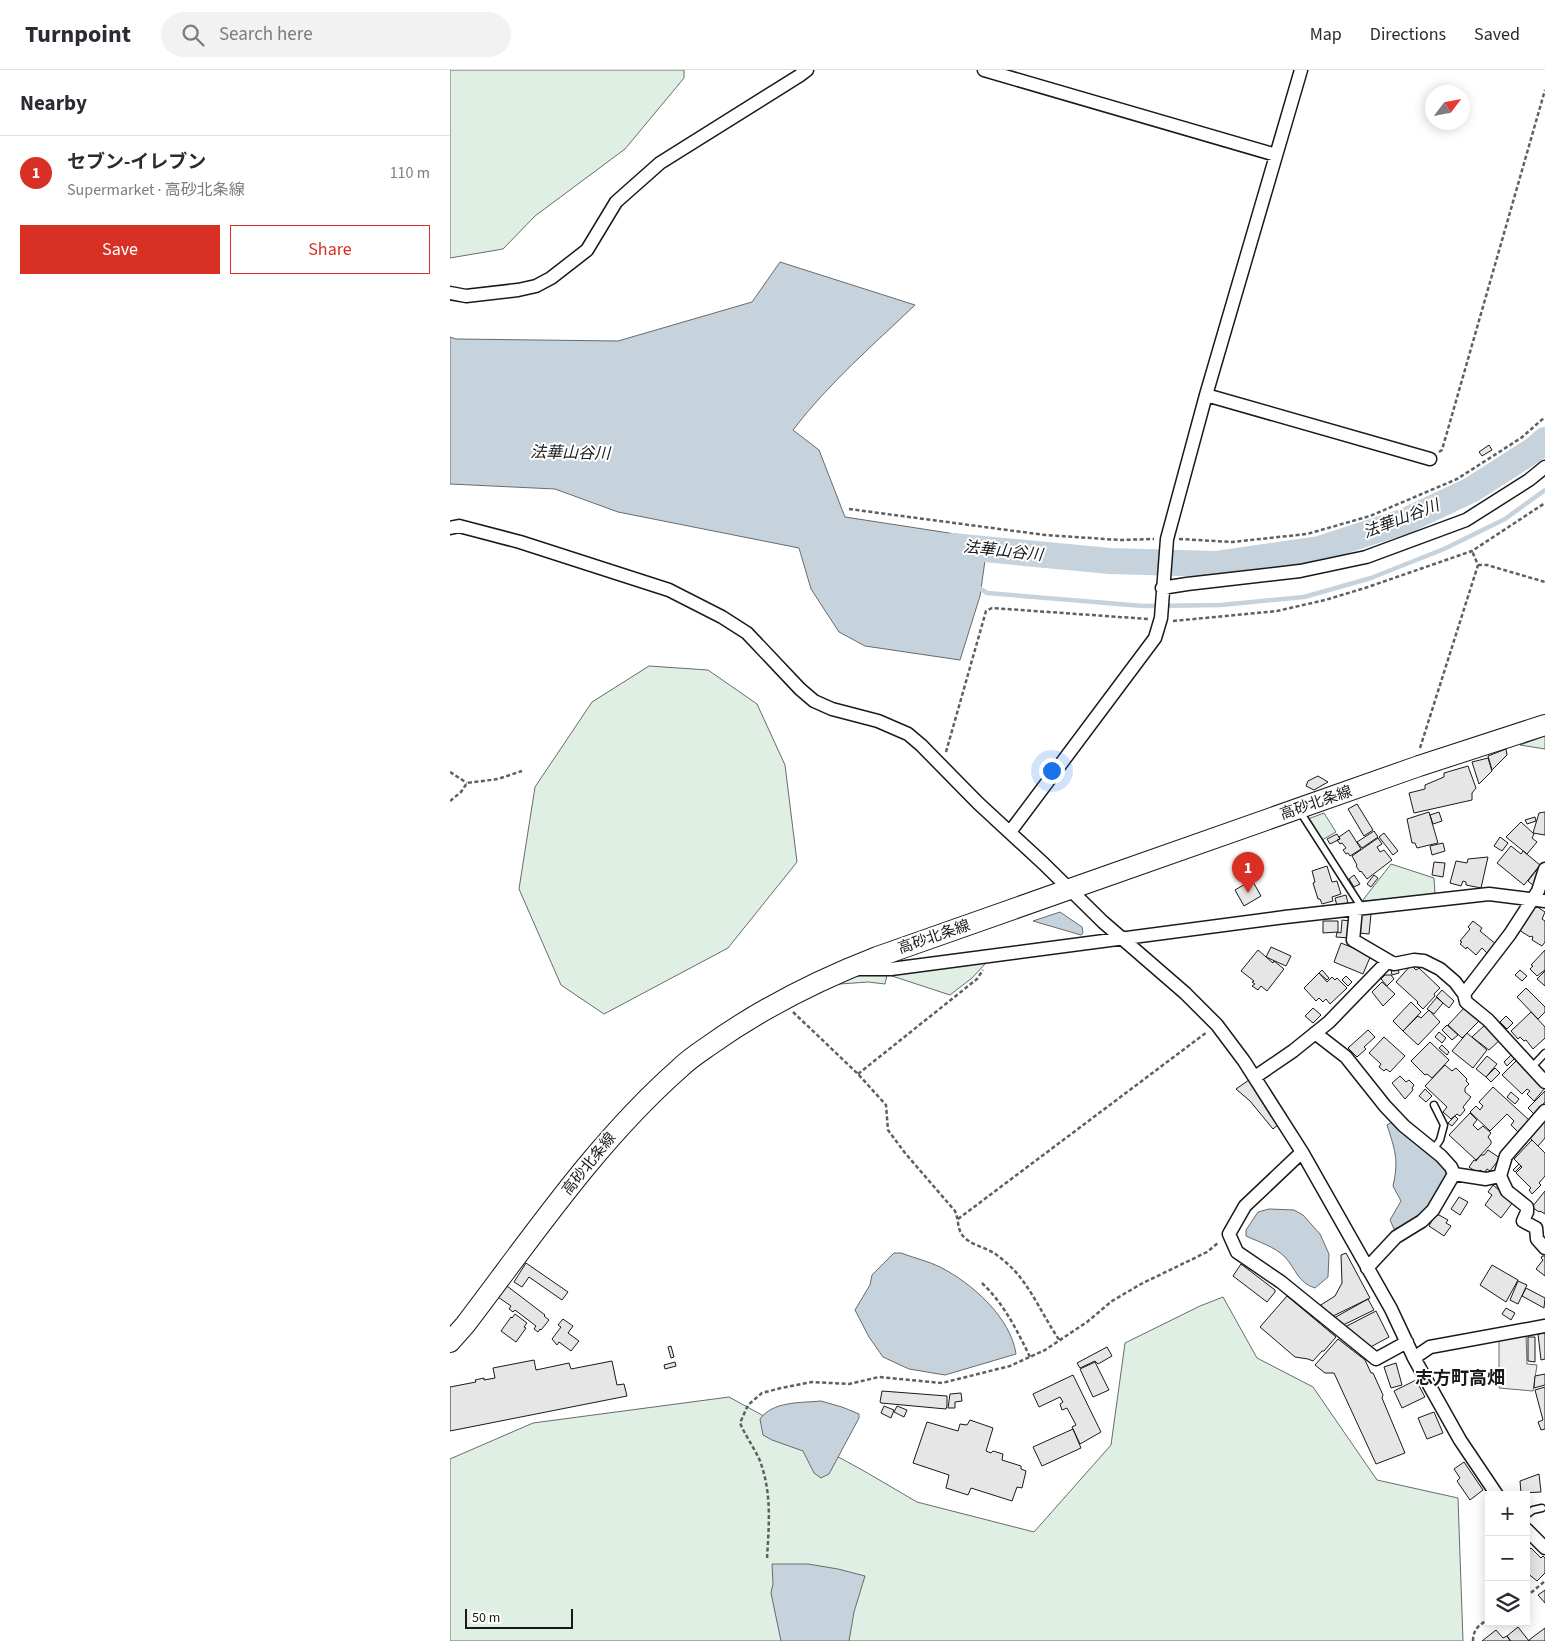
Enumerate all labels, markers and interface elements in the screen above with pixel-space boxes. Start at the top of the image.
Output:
search box [161,12,511,57]
text: Turnpoint [25,17,131,52]
icon: search [179,21,207,49]
text: Search here [219,21,313,48]
text: Map [1310,22,1342,47]
text: Directions [1370,22,1446,47]
text: Saved [1474,22,1520,47]
north arrow [1425,85,1470,130]
text: Nearby [20,88,87,118]
text: セブン-イレブン [67,149,206,176]
text: 1 [32,162,40,184]
text: 110 m [390,162,430,184]
text: Supermarket · 高砂北条線 [67,179,245,201]
button: Save [20,225,220,274]
button: Share [230,225,430,274]
water label: 法華山谷川 [530,441,612,465]
water label: 法華山谷川 [1360,494,1444,544]
water label: 法華山谷川 [962,536,1046,566]
your location [1039,758,1065,784]
street label: 高砂北条線 [1277,781,1355,825]
pin: 1 [1232,852,1264,893]
street label: 高砂北条線 [895,915,973,959]
street label: 高砂北条線 [557,1128,621,1200]
district label: 志方町高畑 [1415,1366,1505,1391]
map controls [1485,1491,1530,1626]
button: + [1485,1491,1530,1536]
button: − [1485,1536,1530,1581]
button: layers [1485,1581,1530,1626]
scale bar [465,1606,572,1629]
text: 50 m [472,1608,500,1628]

